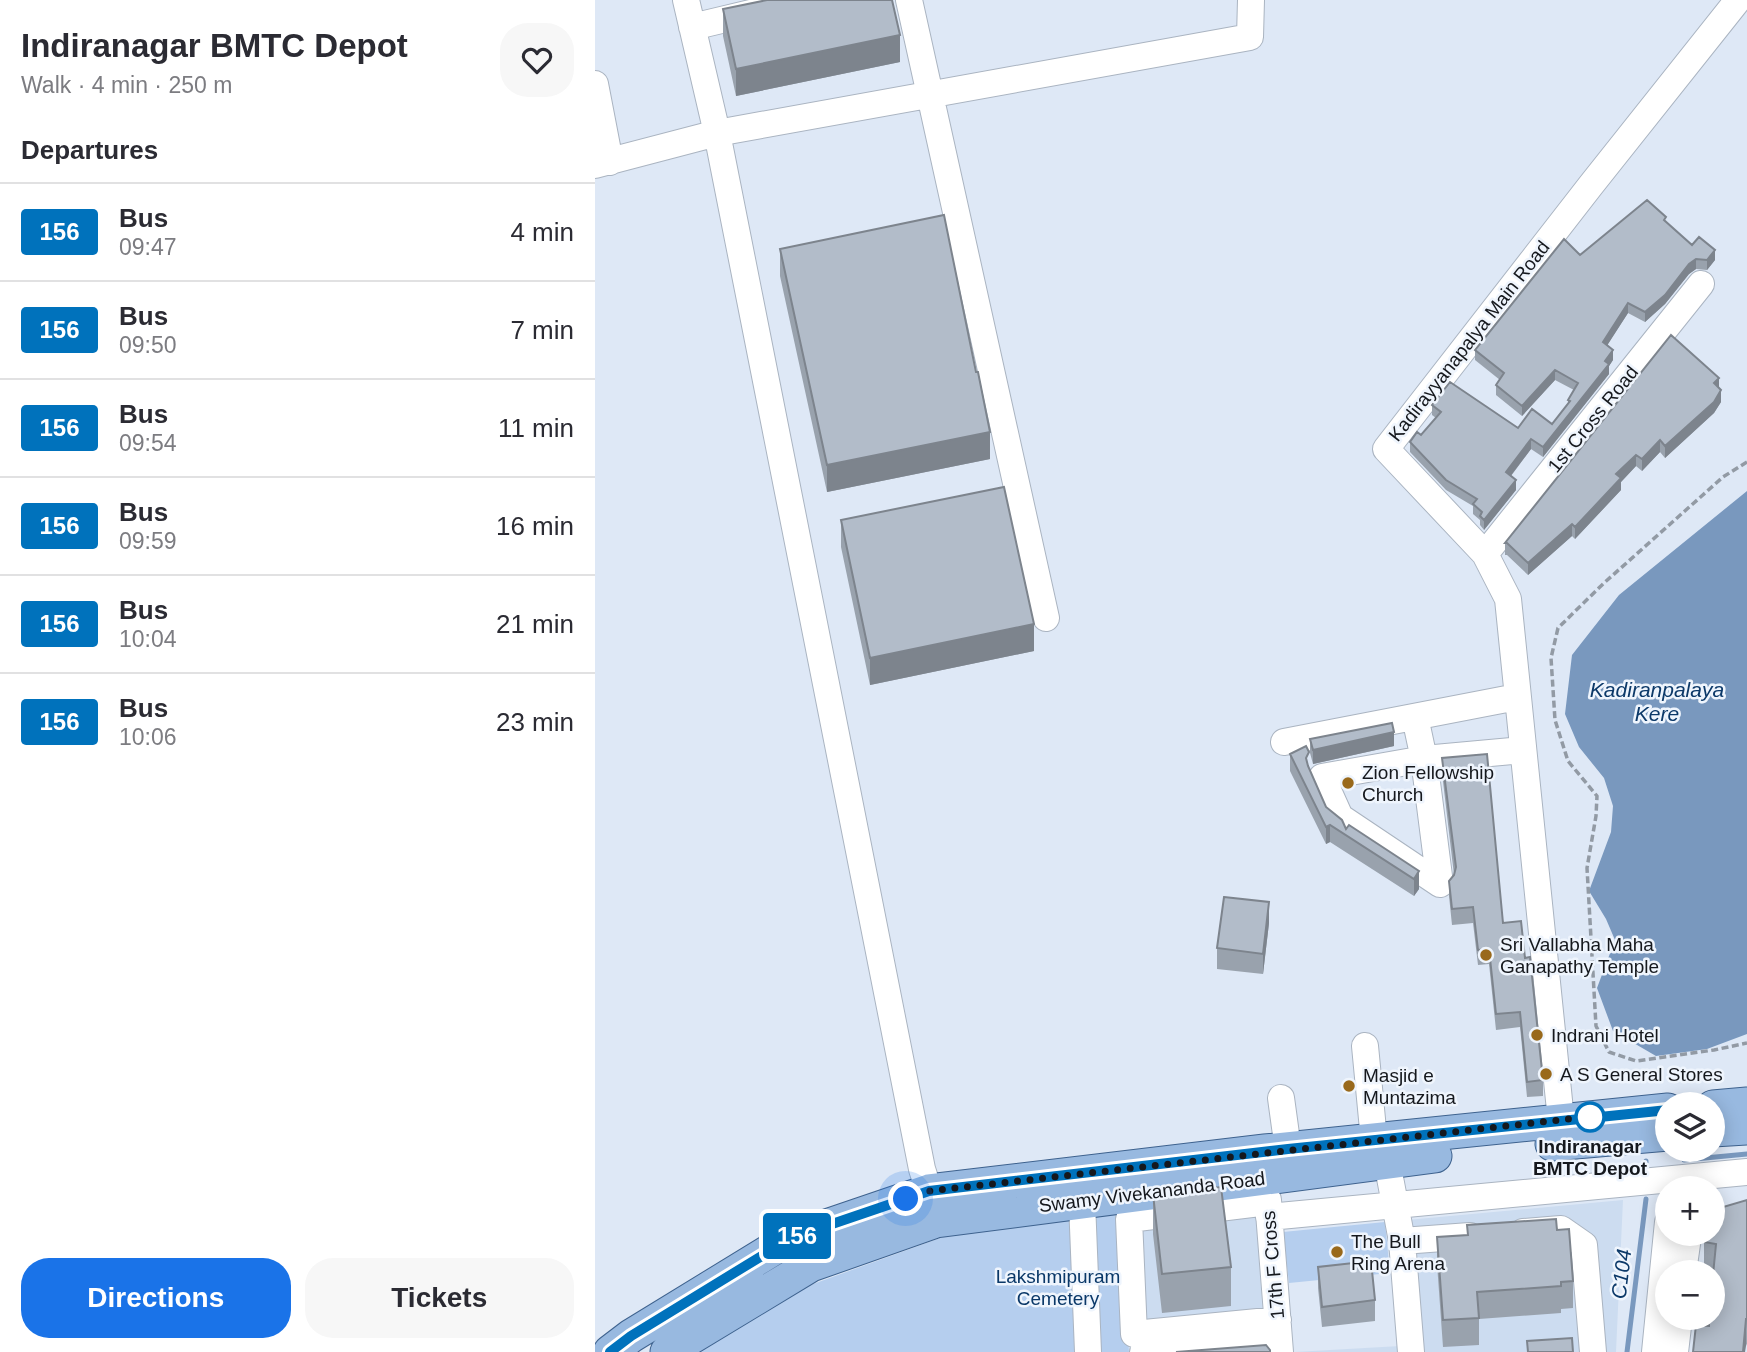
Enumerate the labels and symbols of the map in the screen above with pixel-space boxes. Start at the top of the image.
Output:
street label: Kadirayyanapalya Main Road [1384,237,1554,445]
street label: 1st Cross Road [1544,362,1642,476]
water label: Kadiranpalaya Kere [1590,678,1724,725]
place label: Zion Fellowship Church [1362,762,1494,805]
marker: Zion Fellowship Church [1340,775,1356,791]
place label: Sri Vallabha Maha Ganapathy Temple [1500,934,1659,977]
marker: Sri Vallabha Maha Ganapathy Temple [1478,947,1494,963]
place label: Indrani Hotel [1551,1025,1659,1046]
marker: Indrani Hotel [1529,1027,1545,1043]
place label: A S General Stores [1560,1064,1723,1085]
place label: Masjid e Muntazima [1363,1065,1456,1108]
marker: A S General Stores [1538,1066,1554,1082]
marker: Masjid e Muntazima [1341,1078,1357,1094]
marker: Indiranagar BMTC Depot [1575,1102,1605,1132]
place label: Indiranagar BMTC Depot [1533,1136,1648,1179]
street label: Swamy Vivekananda Road [1038,1168,1266,1216]
your location [888,1181,923,1216]
street label: 17th F Cross [1258,1210,1288,1320]
line badge: 156 [757,1213,837,1259]
place label: The Bull Ring Arena [1351,1231,1445,1274]
marker: The Bull Ring Arena [1329,1244,1345,1260]
water label: C104 [1607,1248,1635,1300]
park label: Lakshmipuram Cemetery [996,1266,1120,1309]

